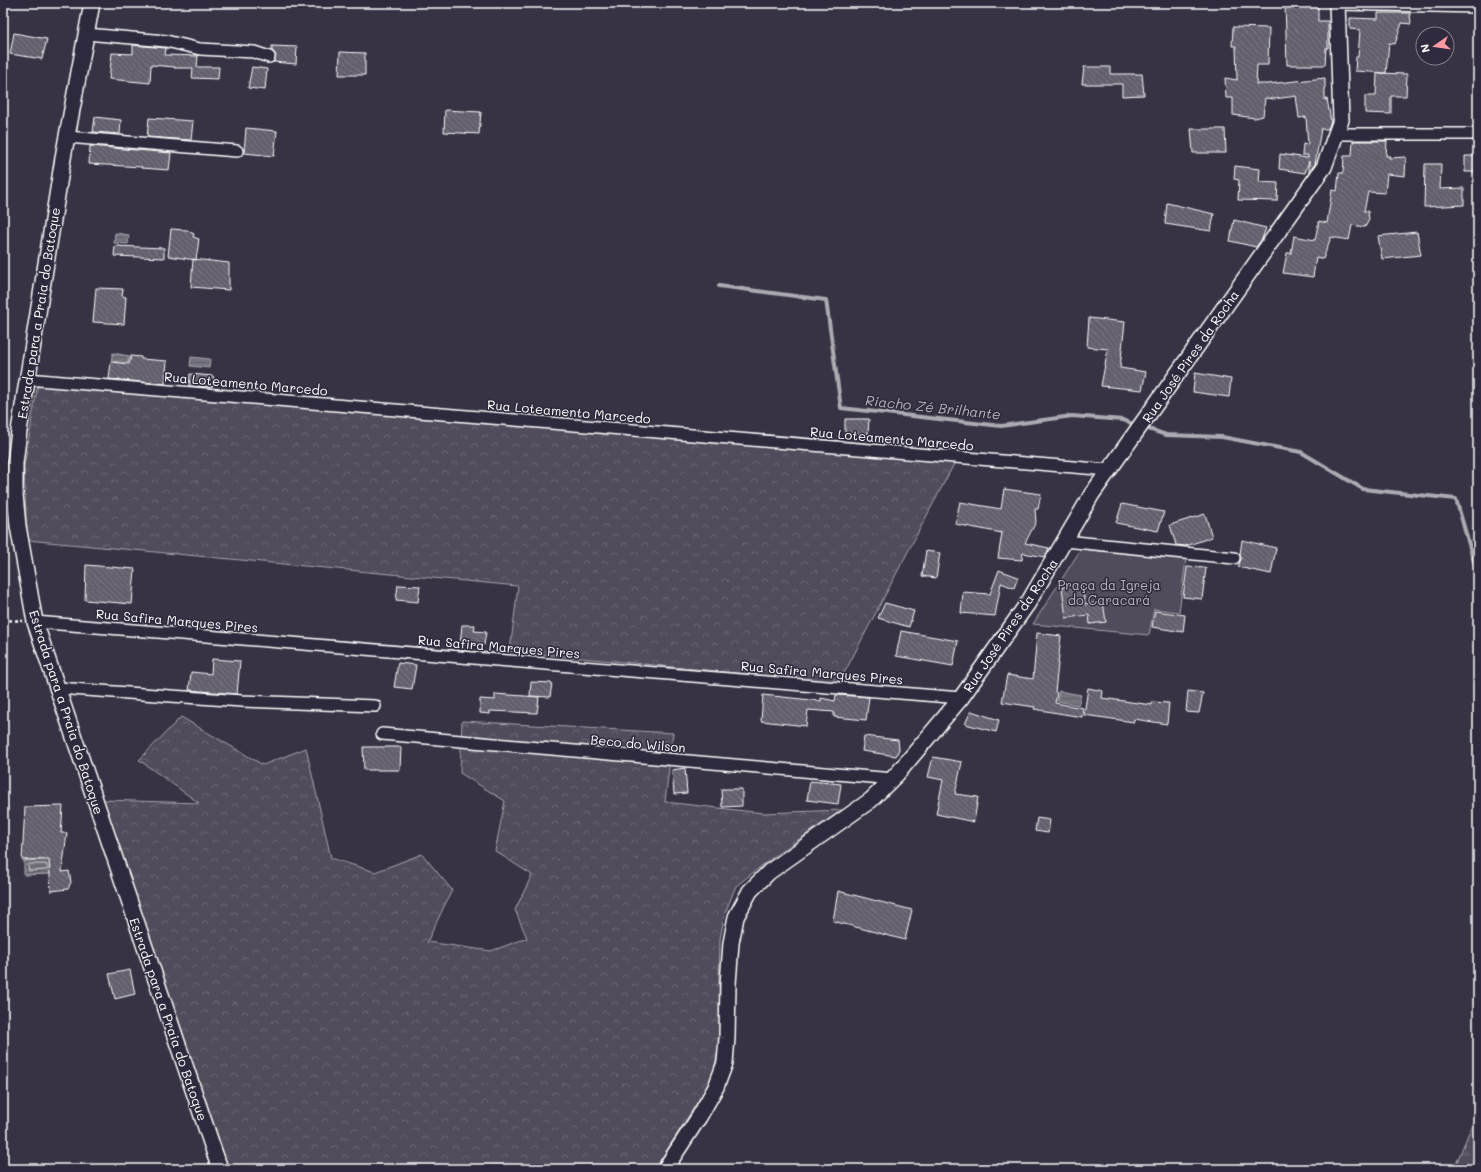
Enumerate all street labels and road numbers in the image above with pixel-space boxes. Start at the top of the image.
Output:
street label: Estrada para a Praia do Batoque [13,206,63,420]
street label: Rua José Pires da Rocha [1138,287,1242,425]
street label: Rua Loteamento Marcedo [164,367,329,399]
street label: Rua Loteamento Marcedo [487,395,652,427]
street label: Rua Loteamento Marcedo [810,422,975,454]
street label: Rua José Pires da Rocha [959,555,1061,695]
street label: Rua Safira Marques Pires [95,604,259,636]
street label: Estrada para a Praia do Batoque [26,608,108,816]
street label: Rua Safira Marques Pires [417,630,581,662]
street label: Rua Safira Marques Pires [740,656,904,688]
street label: Beco do Wilson [590,730,686,756]
street label: Estrada para a Praia do Batoque [126,915,212,1123]

